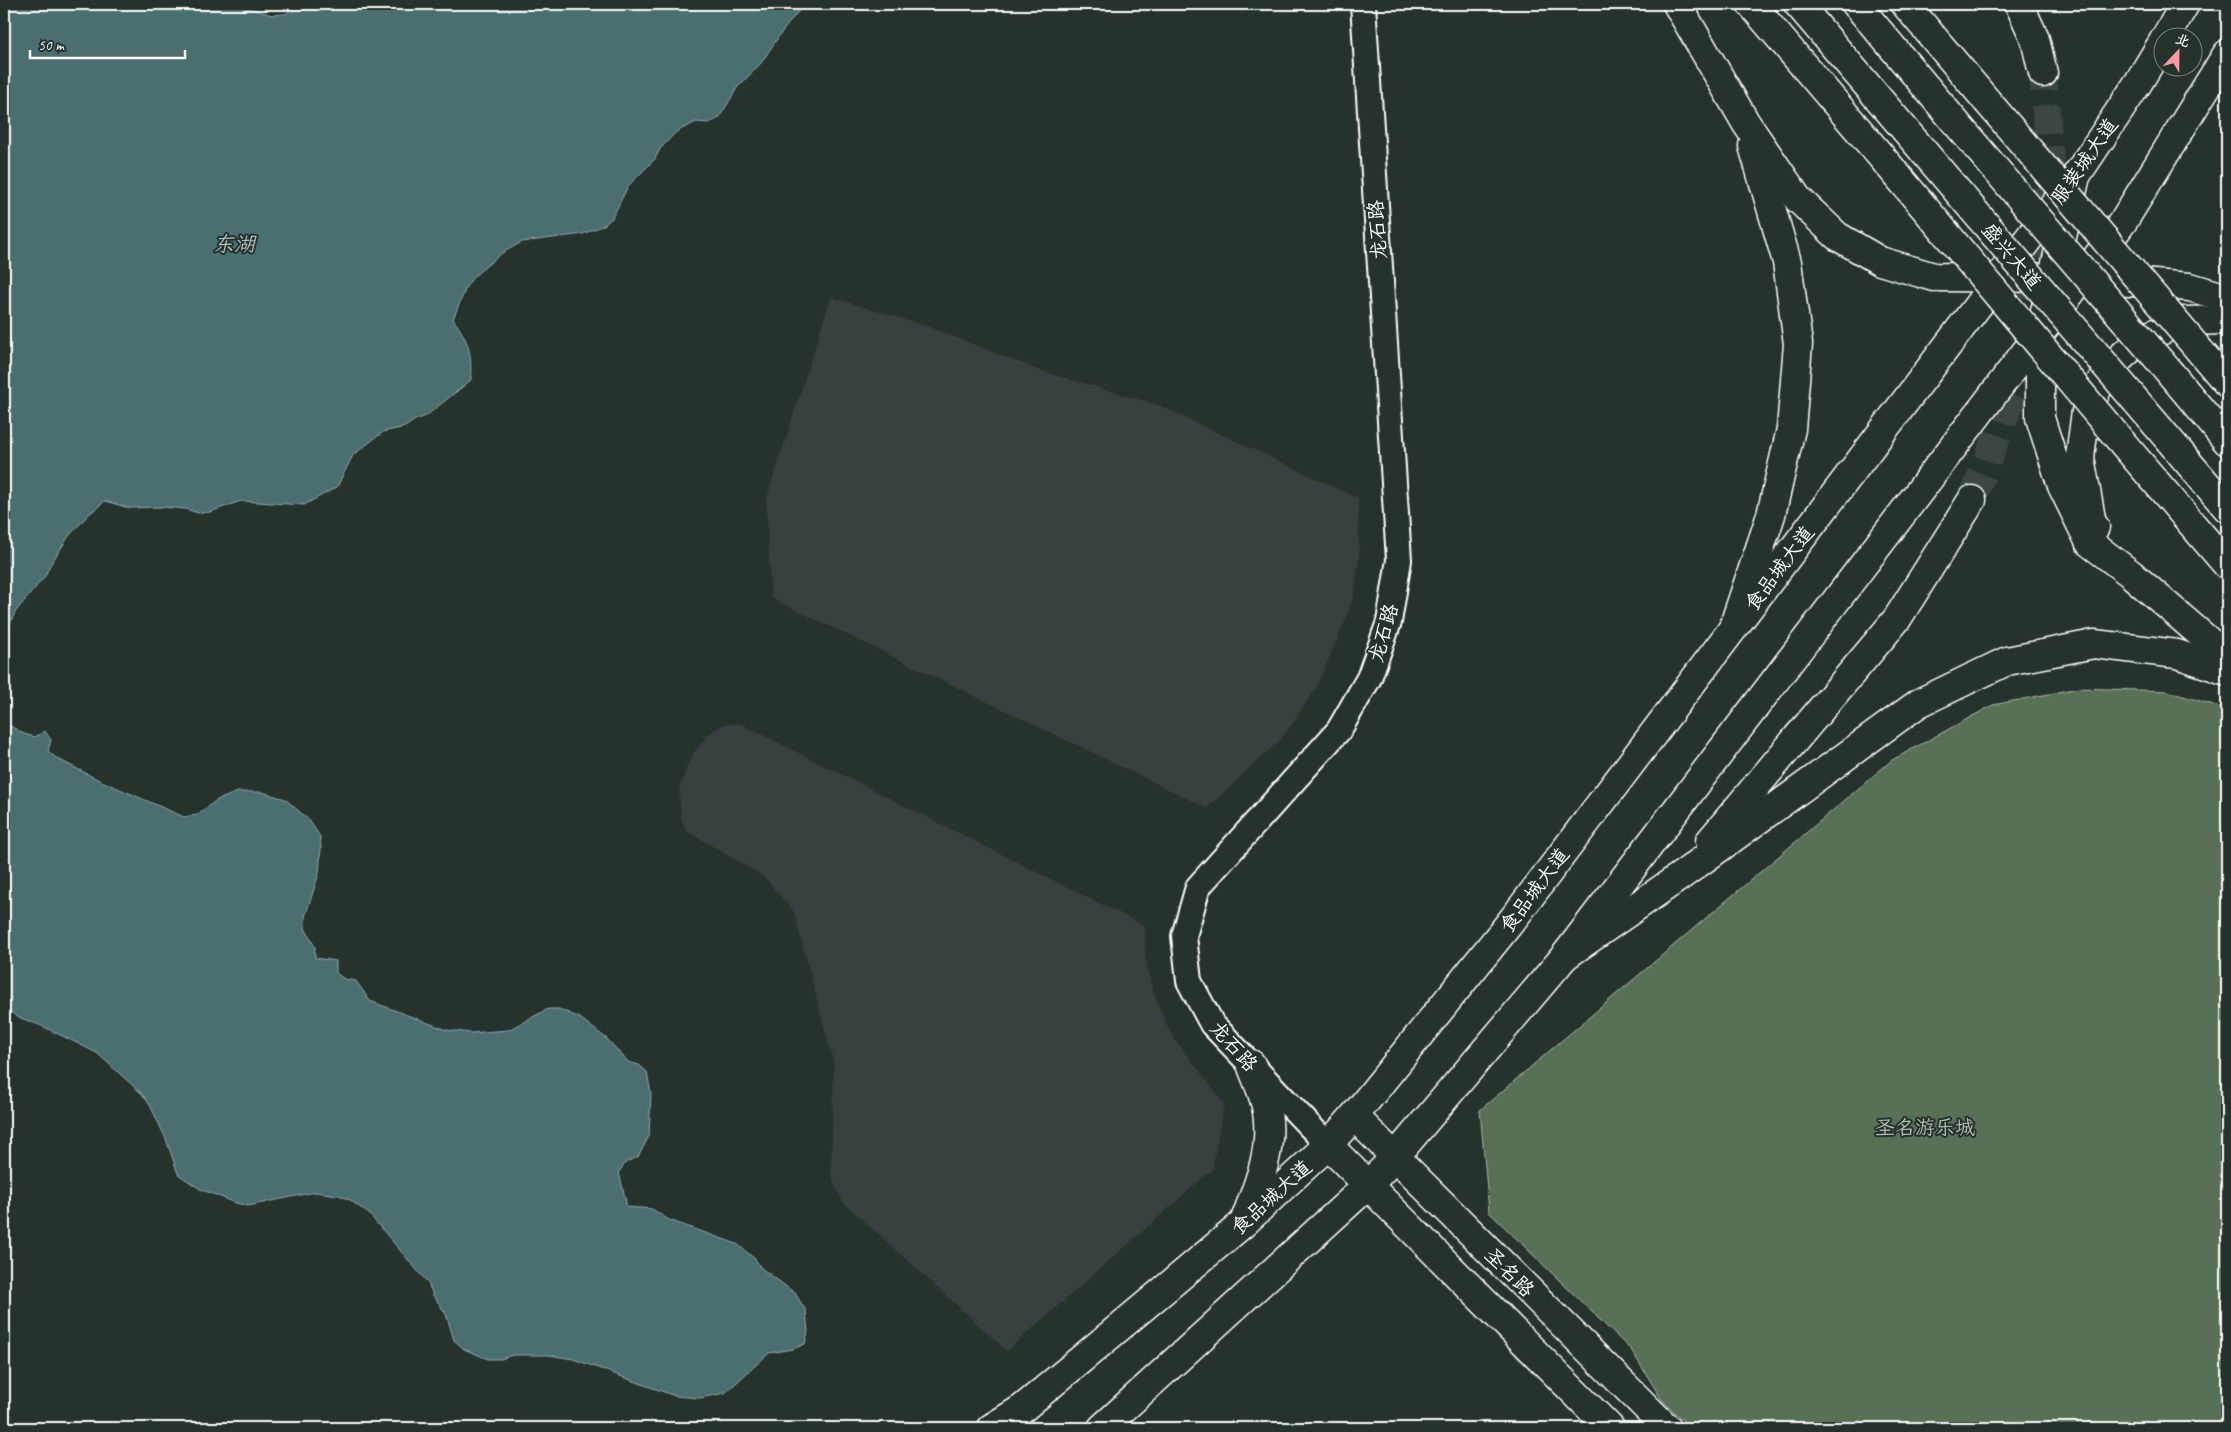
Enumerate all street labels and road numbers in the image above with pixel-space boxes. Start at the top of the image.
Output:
street label: 服装城大道 [2045,113,2123,209]
street label: 龙石路 [1363,198,1392,261]
street label: 盛兴大道 [1976,218,2047,295]
street label: 食品城大道 [1739,521,1819,616]
street label: 龙石路 [1363,600,1404,665]
street label: 食品城大道 [1494,843,1574,938]
street label: 龙石路 [1204,1016,1264,1078]
street label: 食品城大道 [1226,1155,1317,1240]
street label: 圣名路 [1480,1242,1540,1303]

